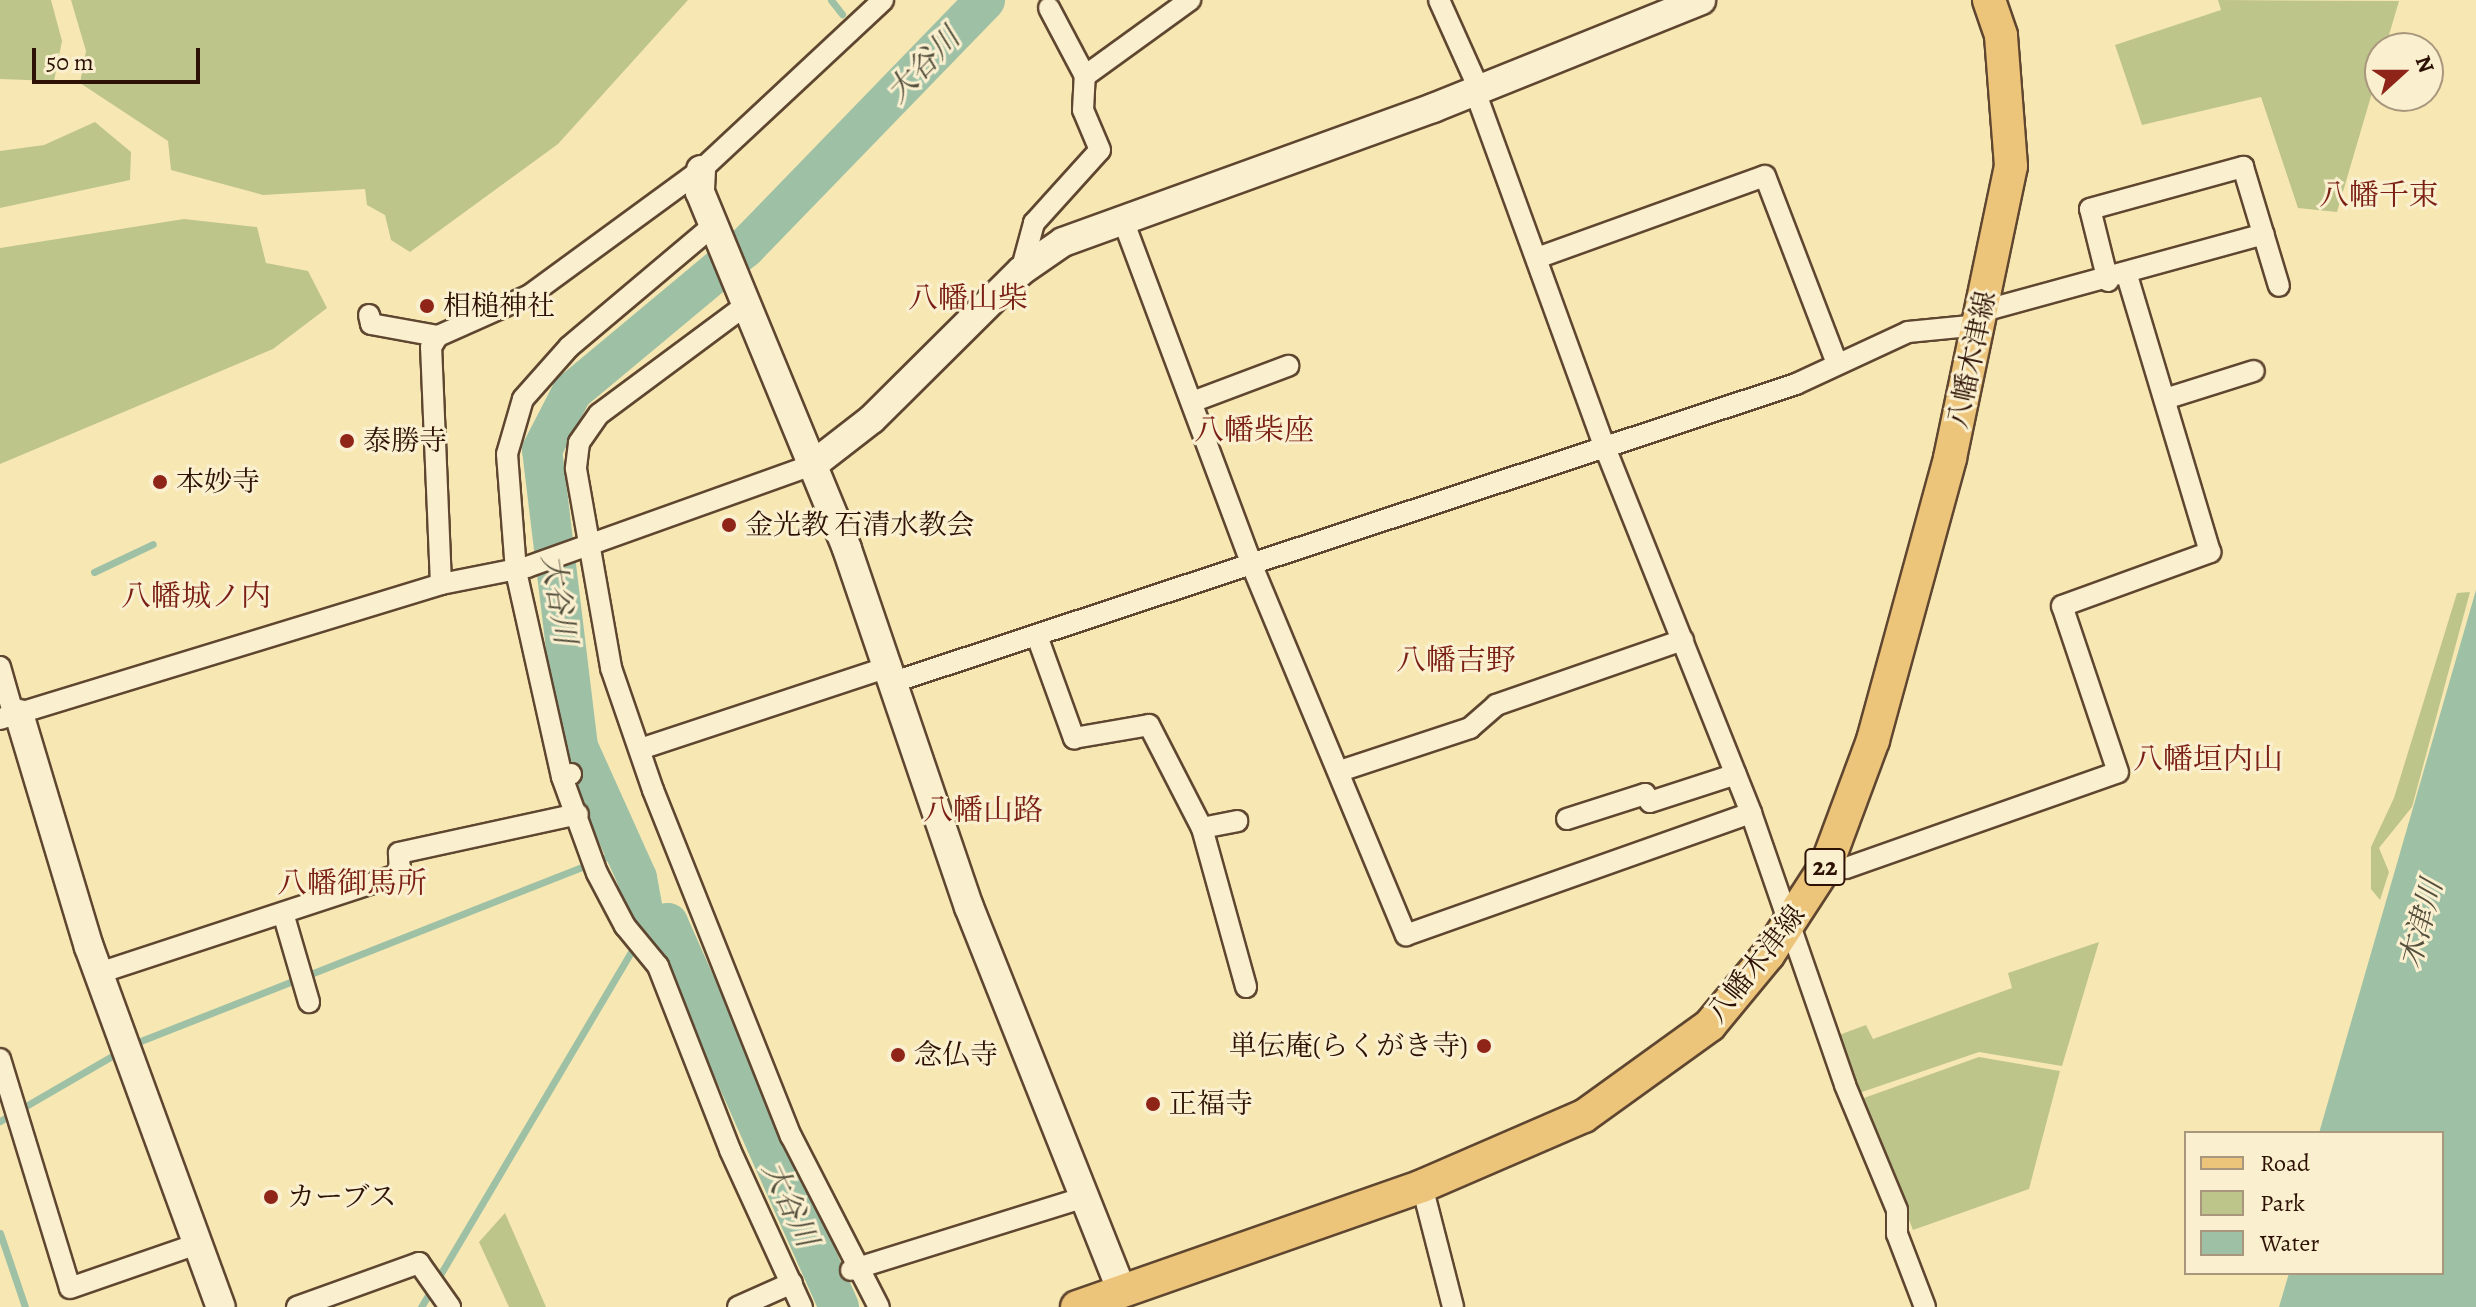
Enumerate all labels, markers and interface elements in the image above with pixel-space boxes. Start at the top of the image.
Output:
water label: 大谷川 [879,20,967,110]
scale bar [36,32,204,82]
north arrow [2364,32,2444,112]
text: 50 m [46,46,94,78]
text: N [2408,51,2441,77]
district label: 八幡千束 [2319,177,2439,213]
district label: 八幡山柴 [908,280,1028,316]
street label: 八幡木津線 [1941,288,2003,432]
place label: 相槌神社 [443,289,555,323]
marker: 相槌神社 [418,297,436,315]
district label: 八幡柴座 [1194,412,1314,448]
place label: 泰勝寺 [363,424,447,458]
marker: 泰勝寺 [338,432,356,450]
place label: 本妙寺 [176,465,260,499]
marker: 本妙寺 [151,473,169,491]
place label: 金光教 石清水教会 [745,508,975,542]
marker: 金光教 石清水教会 [720,516,738,534]
water label: 大谷川 [534,552,584,646]
district label: 八幡城ノ内 [121,578,271,614]
district label: 八幡吉野 [1396,642,1516,678]
district label: 八幡垣内山 [2133,741,2283,777]
district label: 八幡山路 [923,792,1043,828]
road number: 22 [1803,845,1847,889]
district label: 八幡御馬所 [277,865,427,901]
water label: 木津川 [2392,876,2450,972]
street label: 八幡木津線 [1700,898,1812,1030]
place label: 単伝庵(らくがき寺) [1229,1029,1468,1063]
marker: 単伝庵(らくがき寺) [1475,1037,1493,1055]
place label: 念仏寺 [914,1038,998,1072]
marker: 念仏寺 [889,1046,907,1064]
place label: 正福寺 [1169,1087,1253,1121]
marker: 正福寺 [1144,1095,1162,1113]
legend [2184,1131,2444,1275]
text: Road [2260,1147,2310,1179]
water label: 大谷川 [755,1156,825,1252]
place label: カーブス [287,1180,399,1214]
text: Park [2260,1187,2305,1219]
marker: カーブス [262,1188,280,1206]
text: Water [2260,1227,2320,1259]

